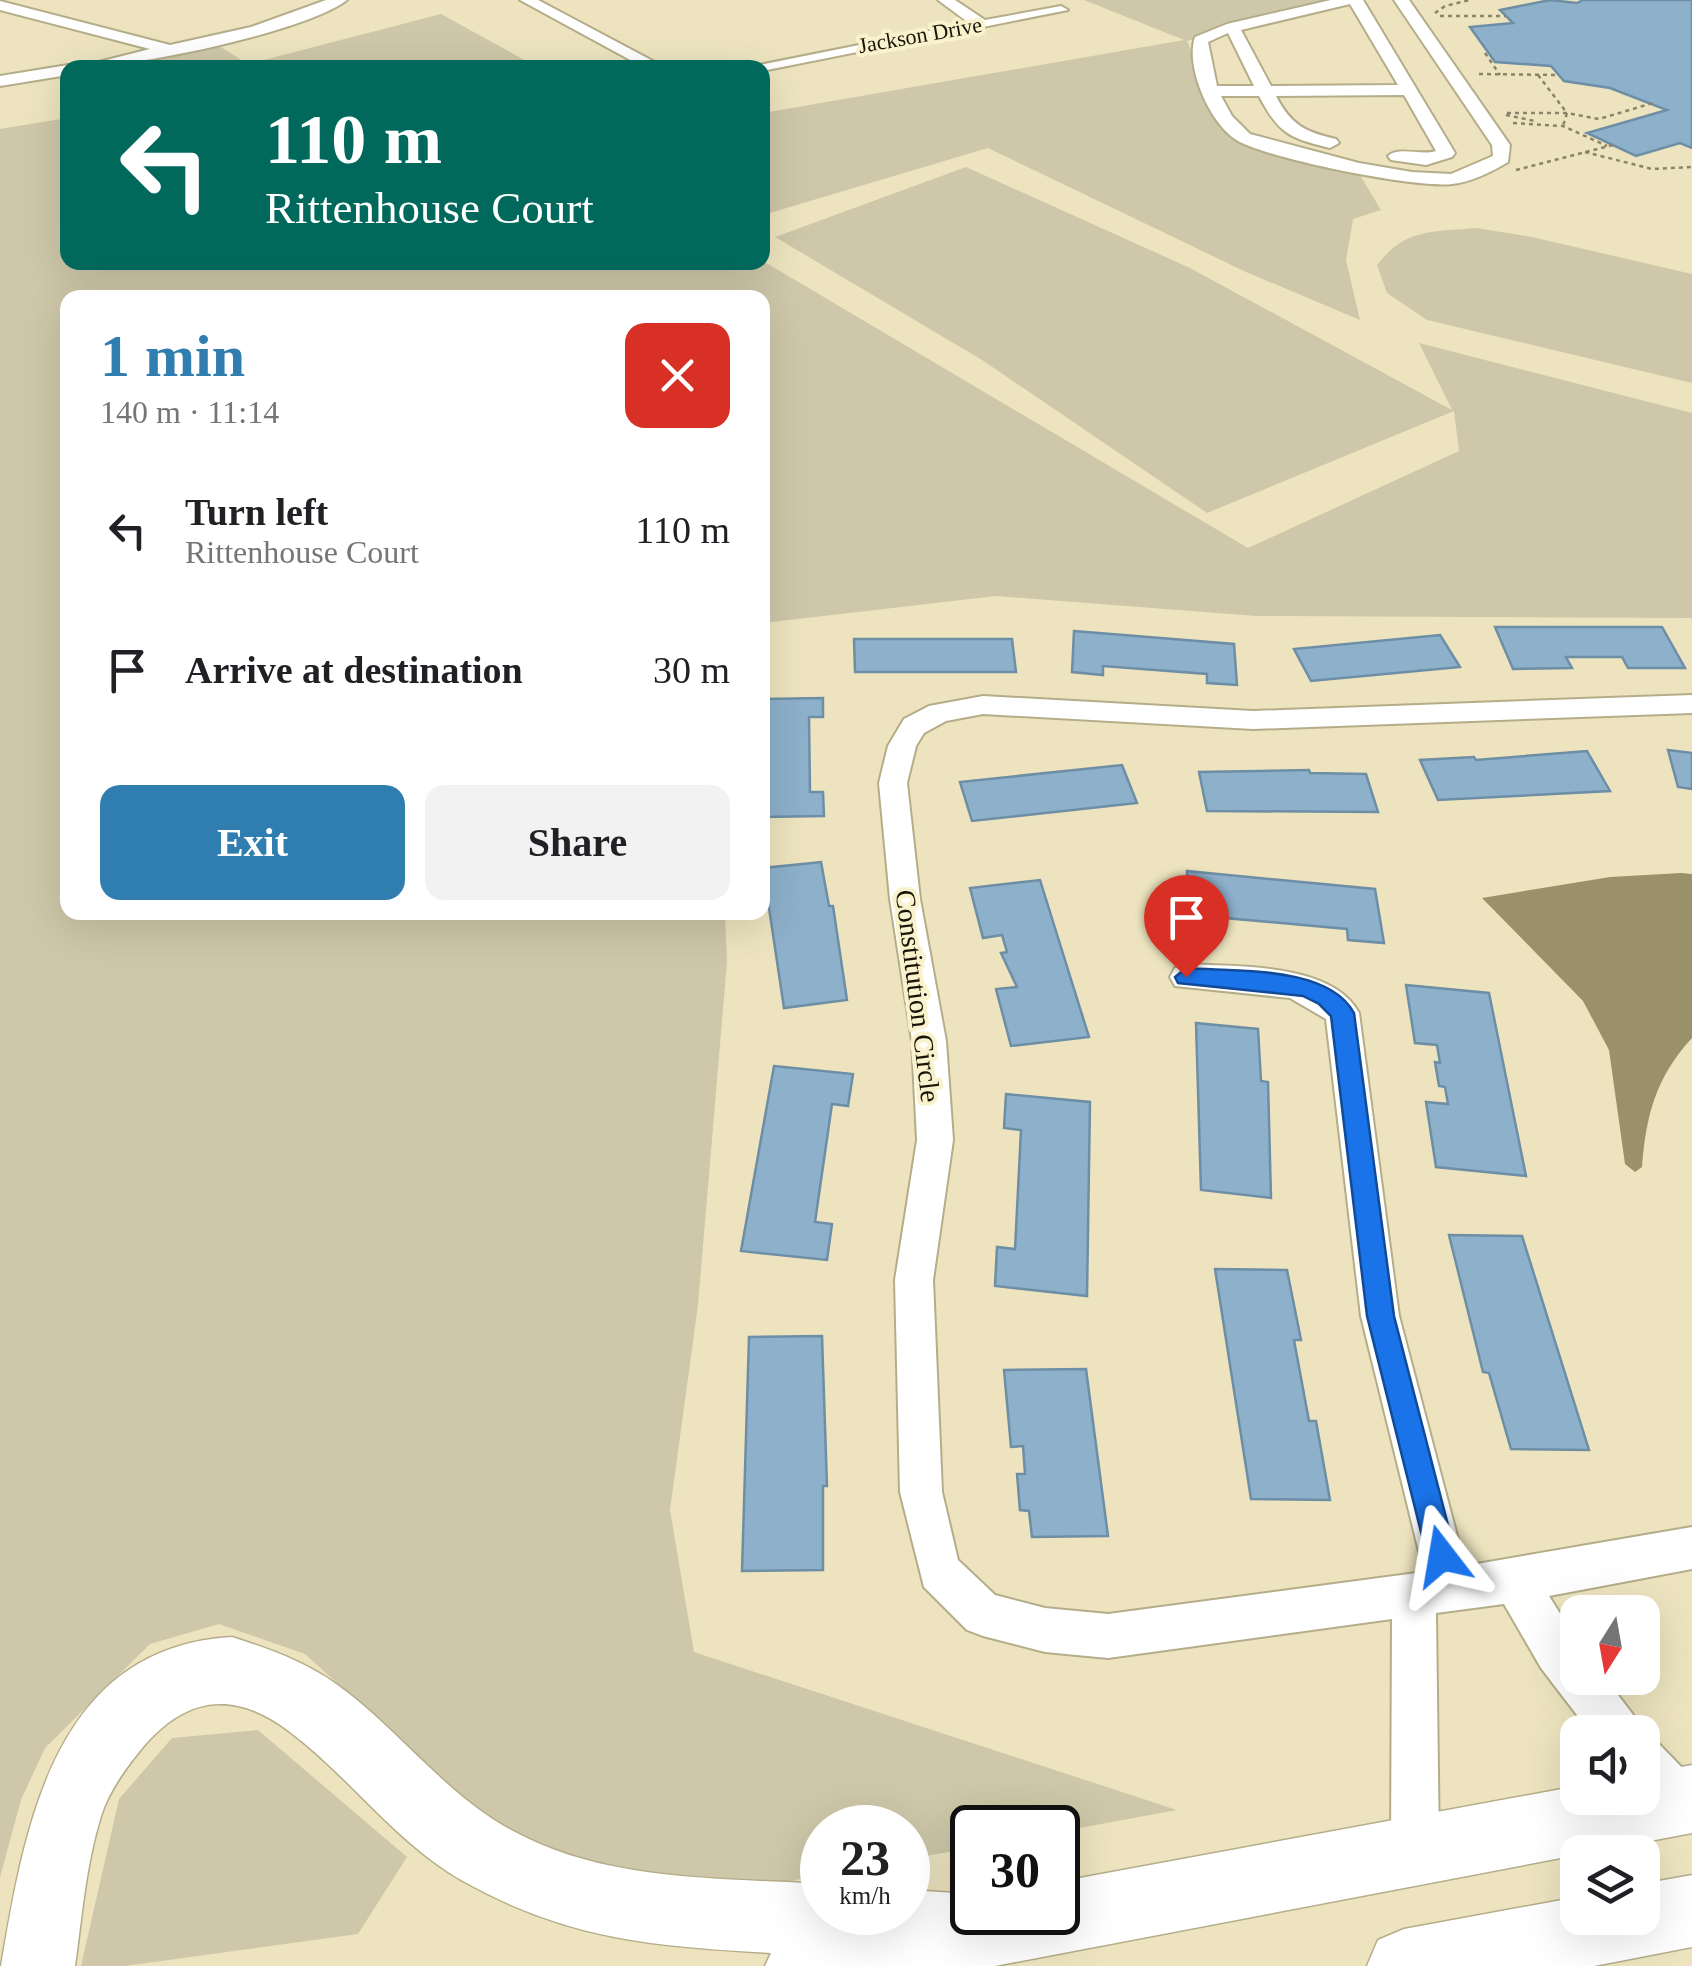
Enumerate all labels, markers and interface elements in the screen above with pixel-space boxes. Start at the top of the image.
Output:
street label: Jackson Drive [856,12,984,58]
icon: left [100,100,230,230]
text: 110 m [265,101,442,178]
text: Rittenhouse Court [265,183,594,233]
text: 1 min [100,323,245,389]
button: close [625,323,730,428]
text: 140 m · 11:14 [100,394,279,430]
text: Turn left [185,491,328,533]
icon: left [100,503,155,558]
text: 110 m [635,509,730,551]
text: Rittenhouse Court [185,534,419,570]
icon: arrive [100,643,155,698]
text: Arrive at destination [185,649,523,691]
text: 30 m [653,649,730,691]
button: Exit [100,785,405,900]
button: Share [425,785,730,900]
pin [1144,875,1229,978]
street label: Constitution Circle [890,888,946,1104]
icon: arrive [1159,890,1214,945]
position arrow [1390,1504,1494,1608]
north arrow [1560,1595,1660,1695]
map controls [1560,1595,1660,1935]
button: sound [1560,1715,1660,1815]
speed limit sign: 30 [950,1805,1080,1935]
text: 23 [840,1830,890,1886]
button: layers [1560,1835,1660,1935]
text: km/h [839,1882,891,1909]

